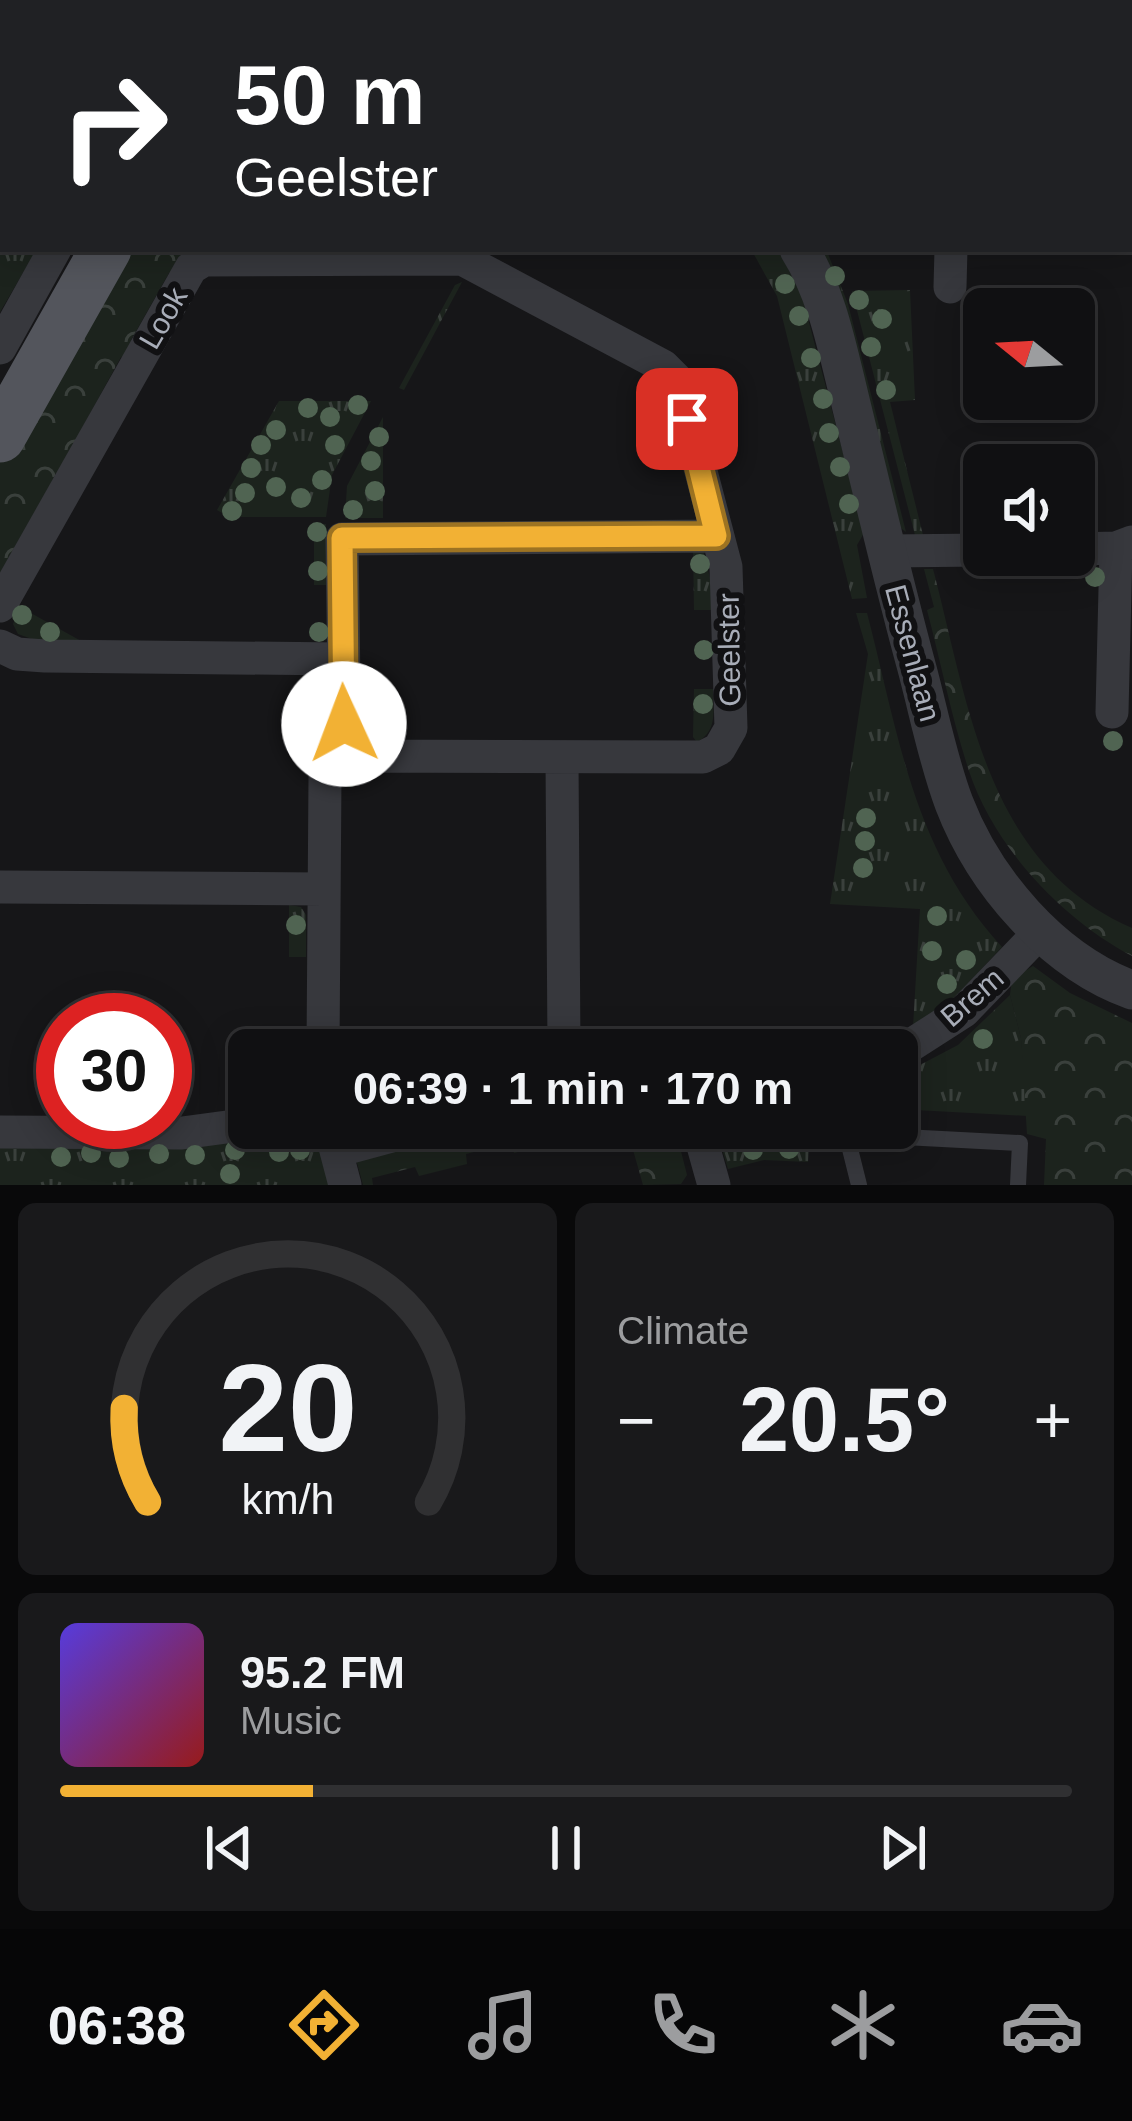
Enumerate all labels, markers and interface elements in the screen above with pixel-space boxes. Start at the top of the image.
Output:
icon: right [36,48,192,204]
text: 50 m [234,48,425,142]
text: Geelster [234,147,438,207]
street label: Look [132,281,194,354]
north arrow [963,288,1095,420]
map controls [963,288,1095,576]
pin [636,368,738,470]
icon: arrive [654,386,720,452]
button: sound [963,444,1095,576]
street label: Essenlaan [879,581,947,725]
street label: Geelster [712,593,746,707]
position arrow [281,661,407,787]
street label: Brem [934,961,1010,1033]
speed limit sign: 30 [36,993,192,1149]
text: 06:39 · 1 min · 170 m [353,1063,793,1114]
text: Climate [617,1309,749,1352]
text: 20 [218,1338,357,1477]
text: 20.5° [739,1370,950,1470]
text: − [617,1383,656,1457]
text: + [1033,1383,1072,1457]
text: km/h [241,1475,334,1523]
text: 95.2 FM [240,1647,405,1698]
text: Music [240,1699,342,1742]
icon: previous [196,1815,262,1881]
icon: pause [533,1815,599,1881]
icon: next [870,1815,936,1881]
icon: directions [282,1983,366,2067]
icon: music [461,1983,545,2067]
icon: phone [641,1983,725,2067]
icon: climate [821,1983,905,2067]
icon: car [1000,1983,1084,2067]
text: 06:38 [48,1995,186,2055]

